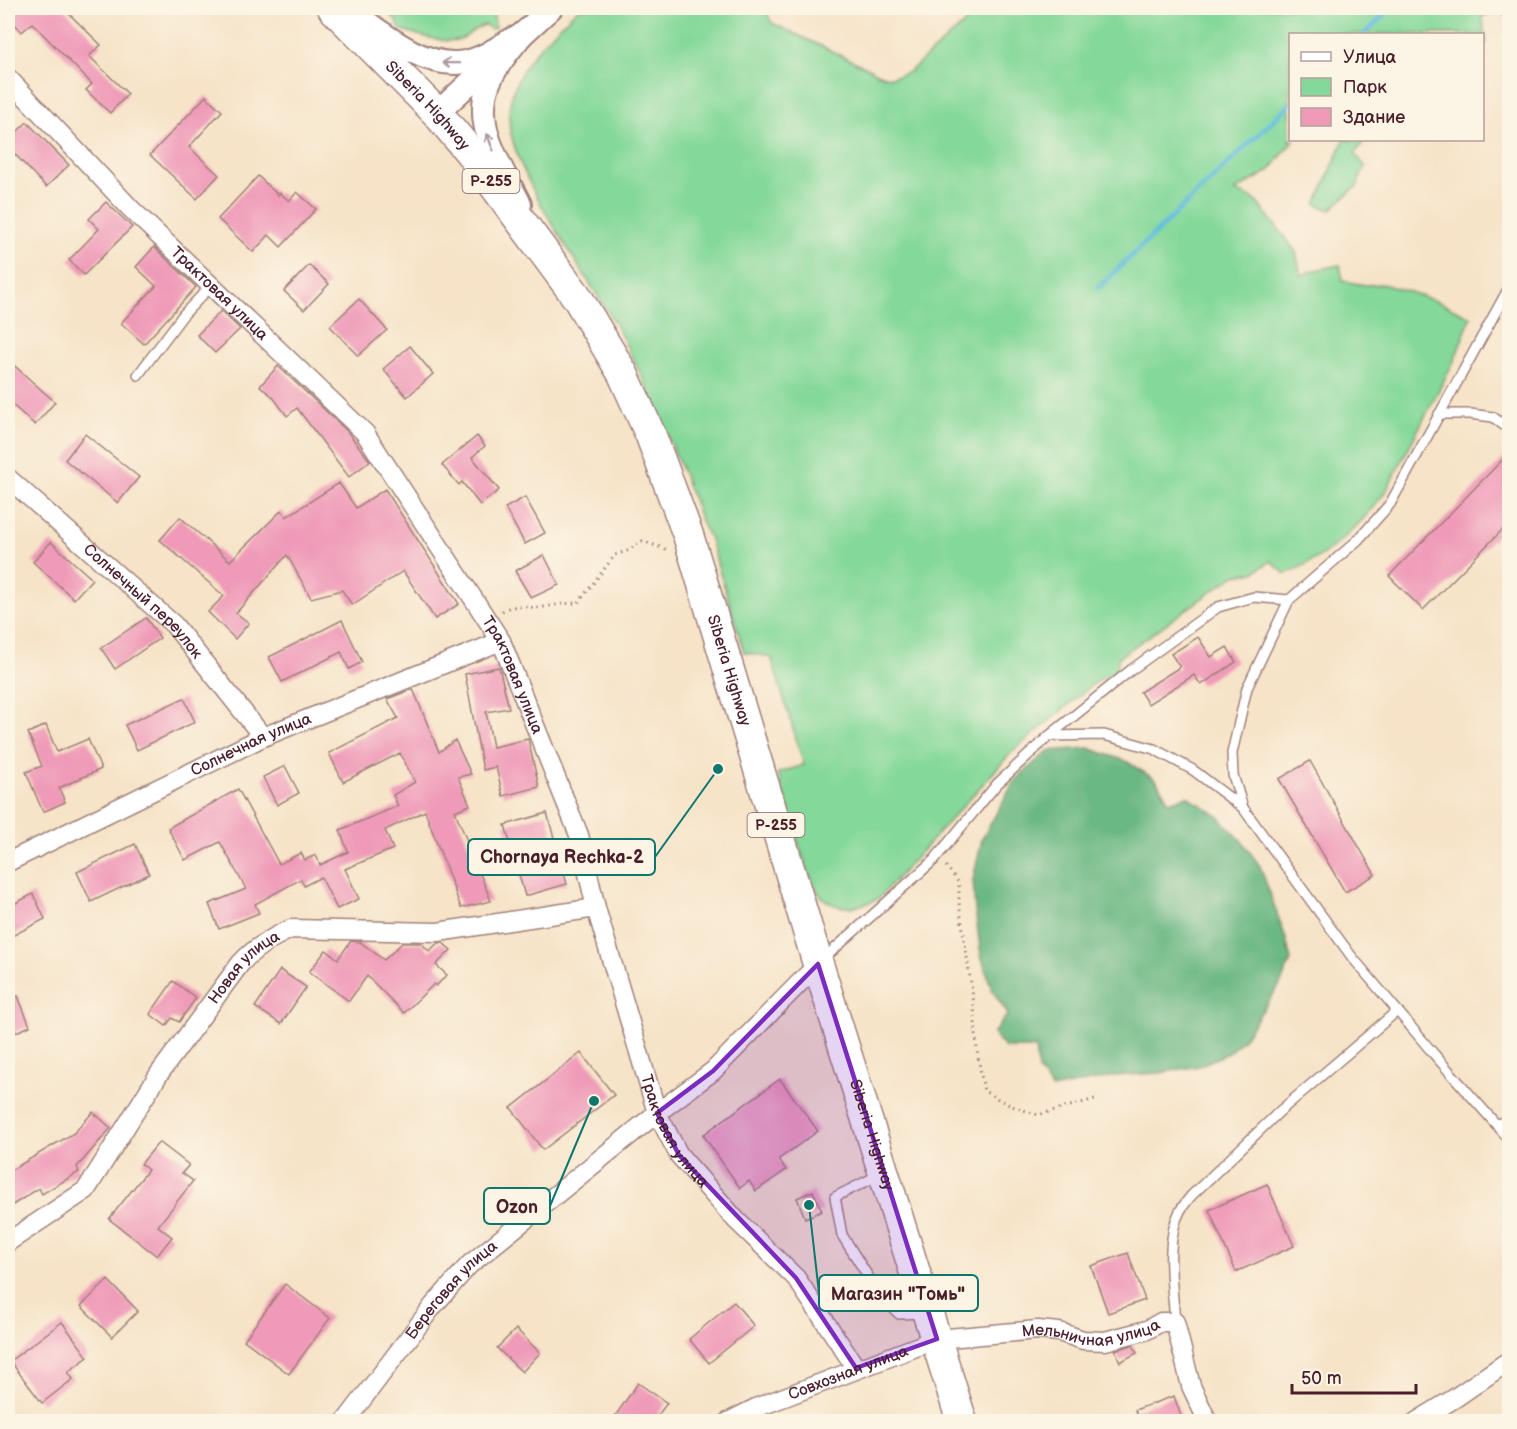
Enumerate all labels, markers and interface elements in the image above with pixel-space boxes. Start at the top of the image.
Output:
legend [1289,33,1484,141]
text: Улица [1343,47,1397,68]
street label: Siberia Highway [381,57,474,155]
one-way arrow [442,57,462,68]
text: Парк [1343,77,1387,98]
text: Здание [1343,107,1405,128]
one-way arrow [484,133,495,151]
road number: Р-255 [462,169,520,193]
street label: Трактовая улица [167,243,272,345]
street label: Солнечный переулок [80,540,207,663]
street label: Трактовая улица [478,613,547,737]
street label: Siberia Highway [703,613,755,729]
street label: Солнечная улица [188,709,315,780]
road number: Р-255 [748,813,804,837]
callout: Chornaya Rechka-2 [468,839,655,875]
text: Chornaya Rechka-2 [480,847,644,868]
street label: Новая улица [204,926,283,1008]
street label: Трактовая улица [637,1072,713,1192]
street label: Siberia Highway [845,1077,898,1194]
callout: Ozon [484,1188,550,1224]
text: Ozon [496,1197,538,1218]
street label: Береговая улица [402,1236,502,1343]
callout: Магазин "Томь" [819,1275,978,1311]
text: Магазин "Томь" [831,1284,965,1305]
street label: Мельничная улица [1021,1315,1164,1350]
street label: Совхозная улица [786,1341,911,1404]
scale bar [1292,1357,1416,1395]
text: 50 m [1301,1368,1342,1389]

